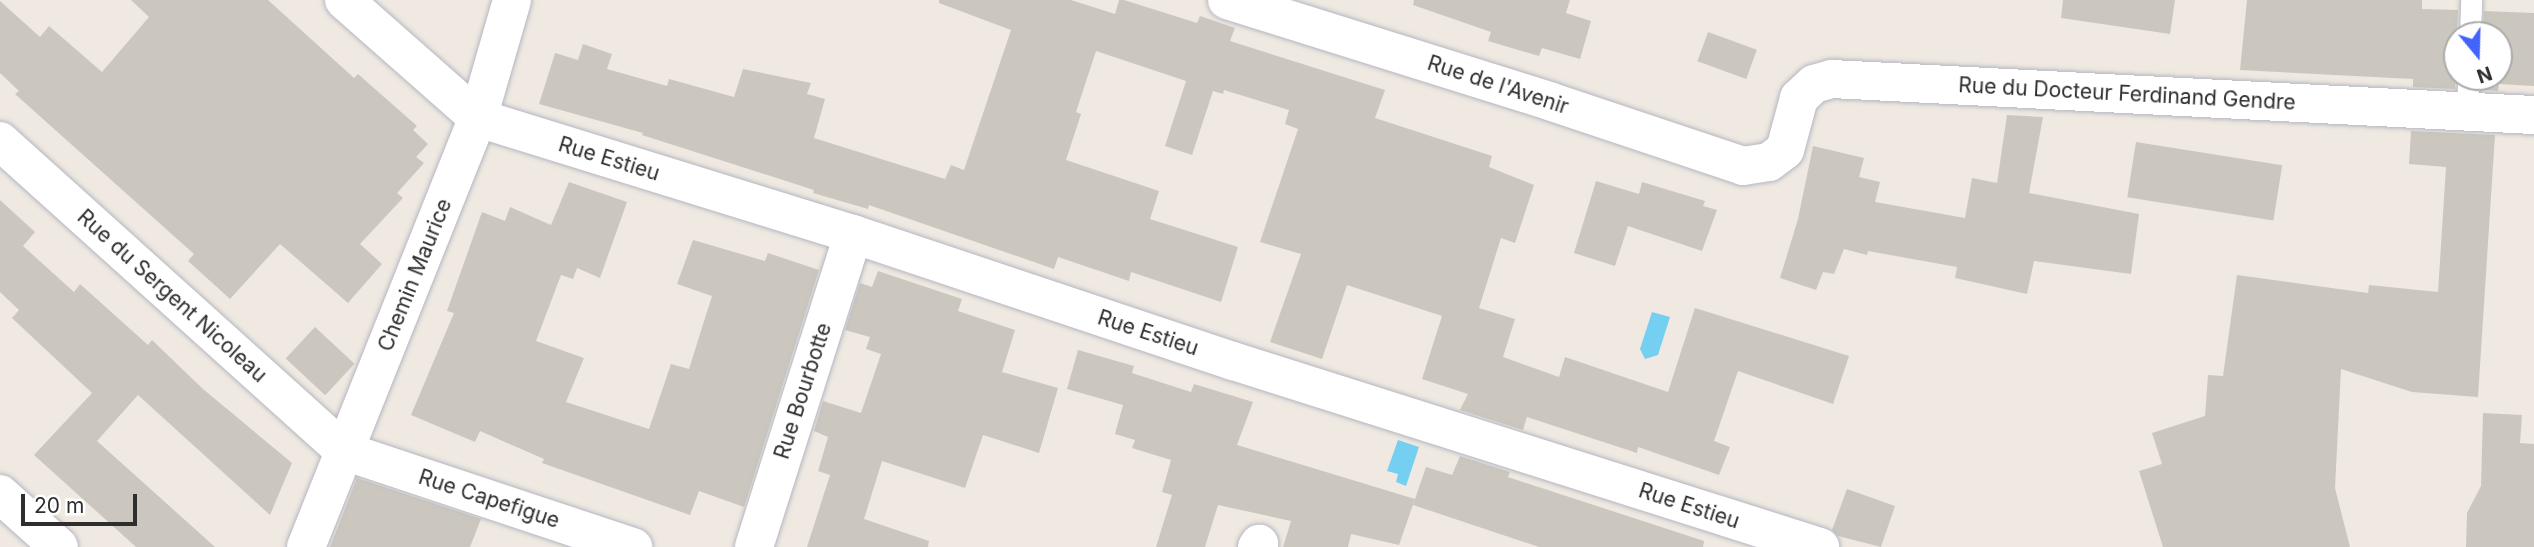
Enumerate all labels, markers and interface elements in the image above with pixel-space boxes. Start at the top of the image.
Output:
north arrow [2443,21,2513,91]
street label: Rue de l'Avenir [1424,50,1572,120]
text: N [2474,61,2495,88]
street label: Rue du Docteur Ferdinand Gendre [1958,73,2296,115]
street label: Rue Estieu [555,132,663,186]
street label: Chemin Maurice [373,195,457,355]
street label: Rue du Sergent Nicoleau [72,204,272,388]
street label: Rue Estieu [1094,305,1202,361]
street label: Rue Bourbotte [769,320,837,462]
street label: Rue Capefigue [415,464,563,534]
street label: Rue Estieu [1635,478,1743,534]
scale bar [24,480,140,524]
text: 20 m [34,493,84,518]

